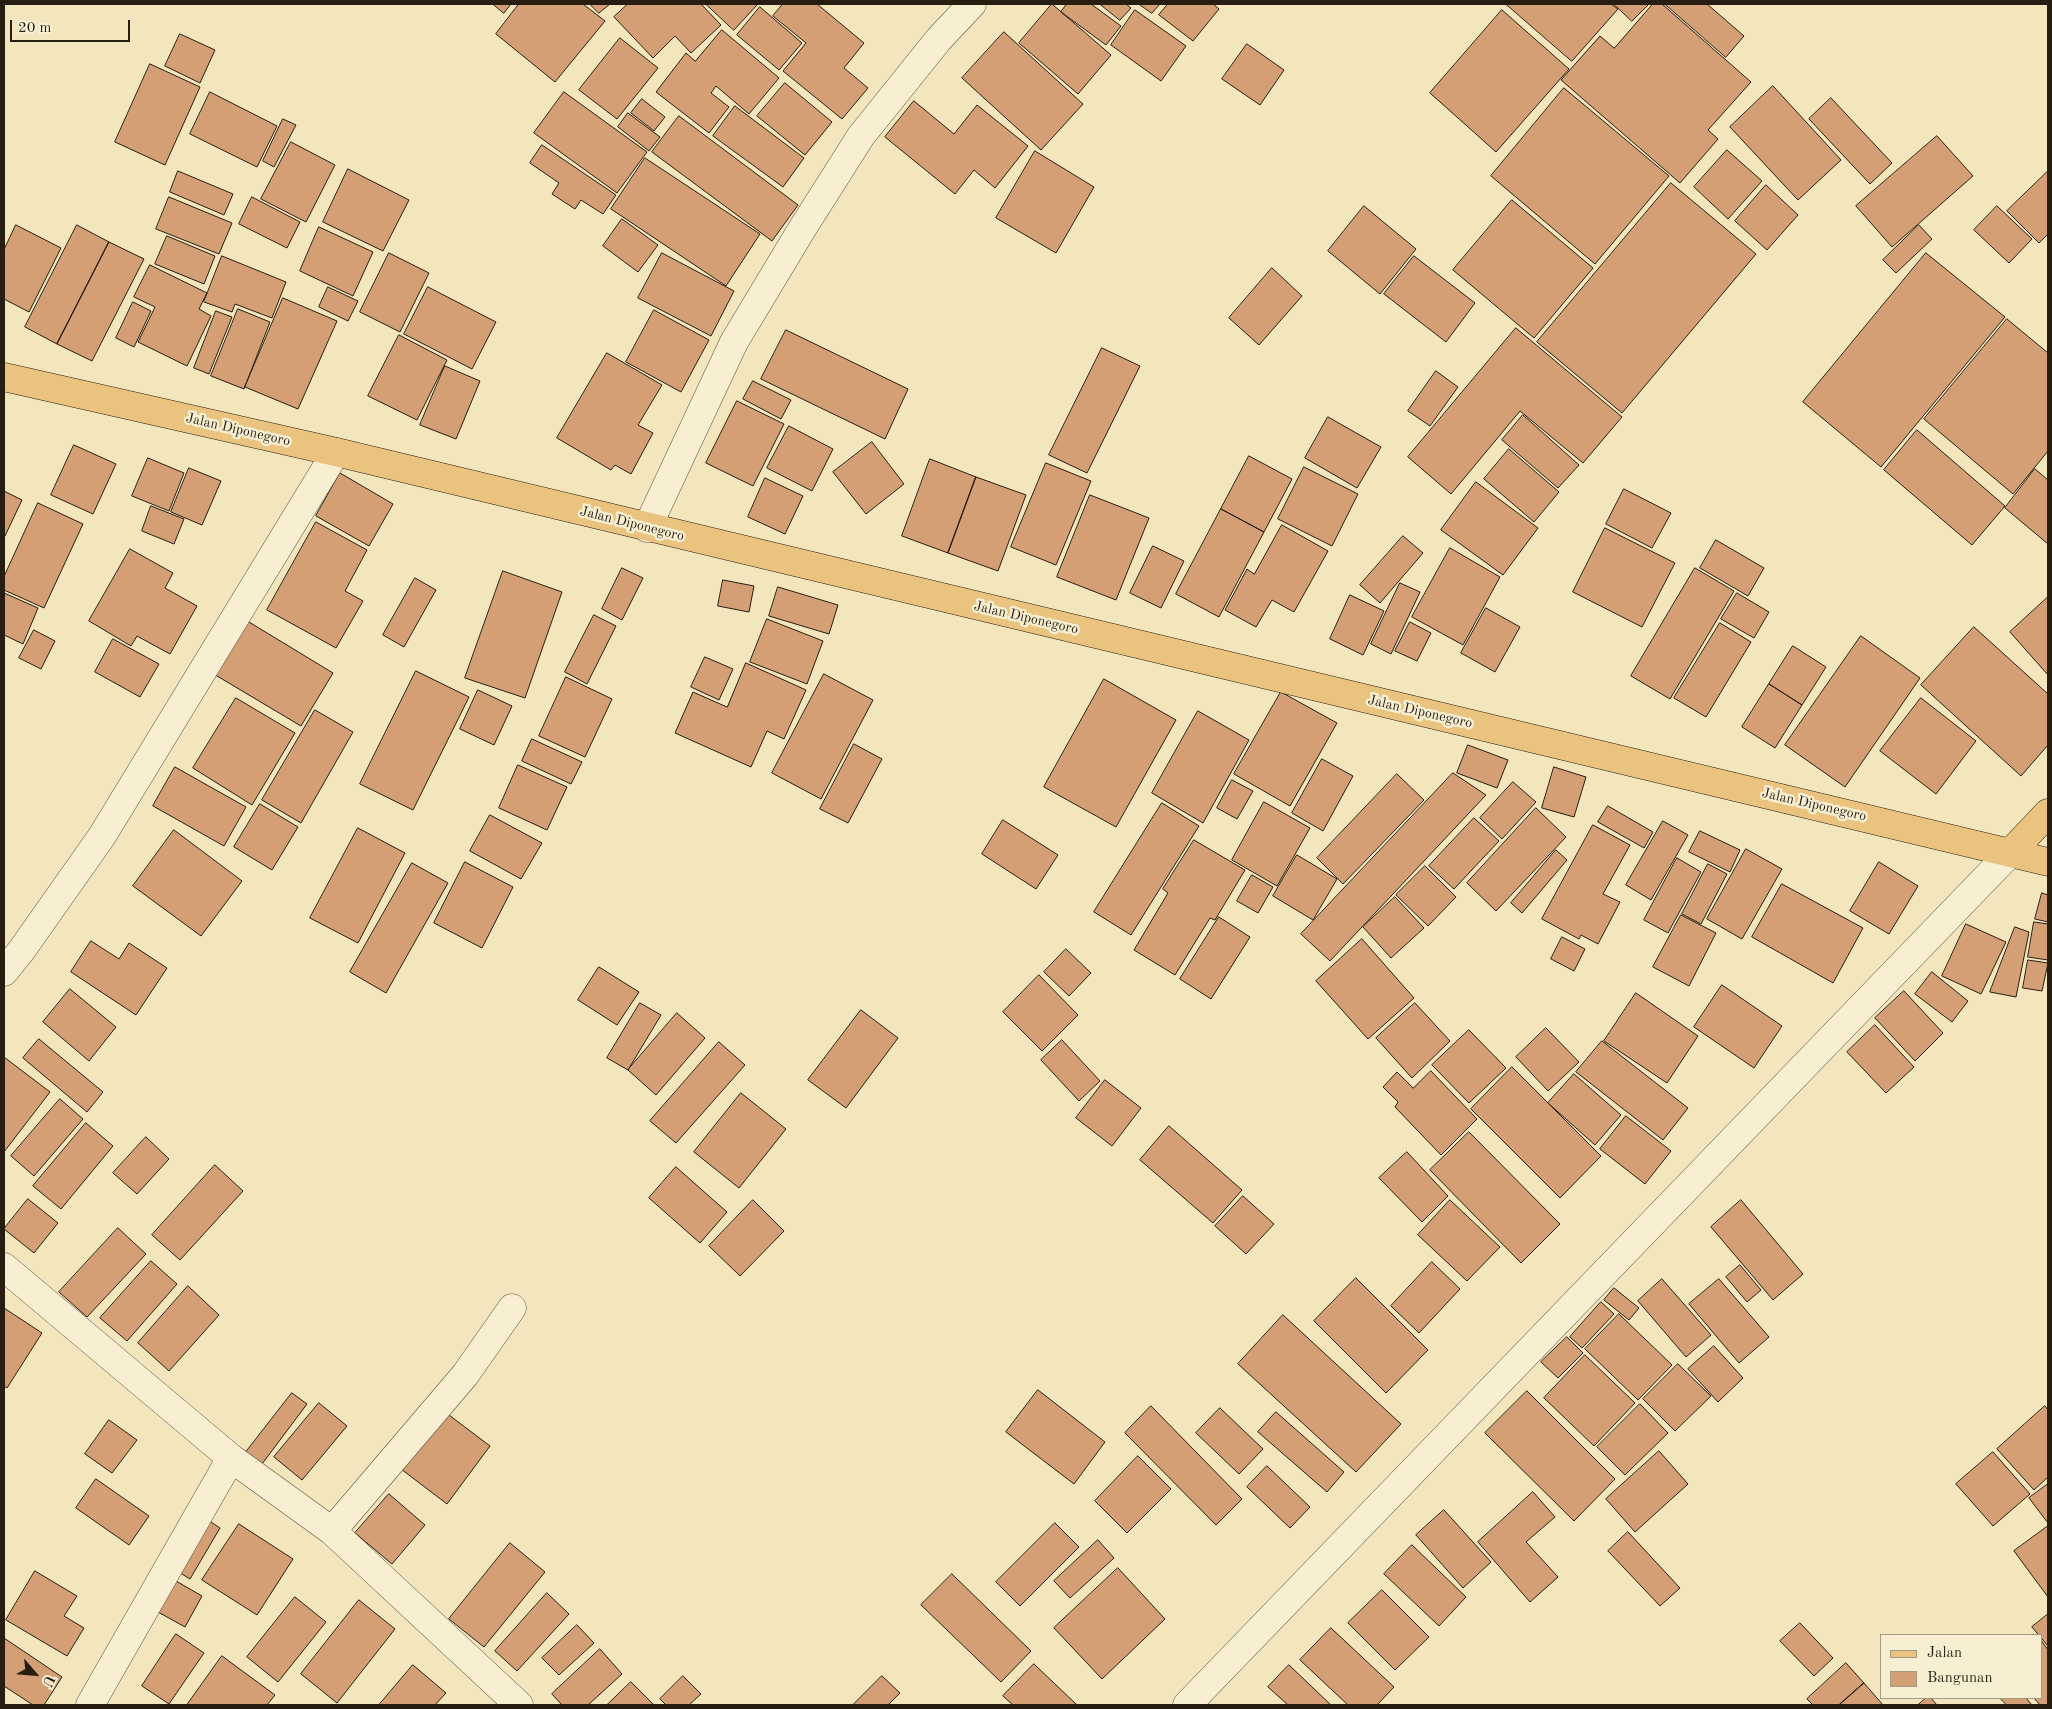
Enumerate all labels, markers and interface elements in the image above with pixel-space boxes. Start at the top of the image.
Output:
scale bar [12,10,132,42]
text: 20 m [18,21,52,36]
street label: Jalan Diponegoro [184,410,292,450]
street label: Jalan Diponegoro [578,503,686,545]
street label: Jalan Diponegoro [972,598,1080,638]
street label: Jalan Diponegoro [1366,692,1474,732]
street label: Jalan Diponegoro [1760,785,1868,825]
legend [1880,1634,2042,1699]
text: Jalan [1927,1646,1962,1661]
north arrow [10,1649,60,1699]
text: Bangunan [1927,1671,1993,1686]
text: U [40,1673,57,1689]

